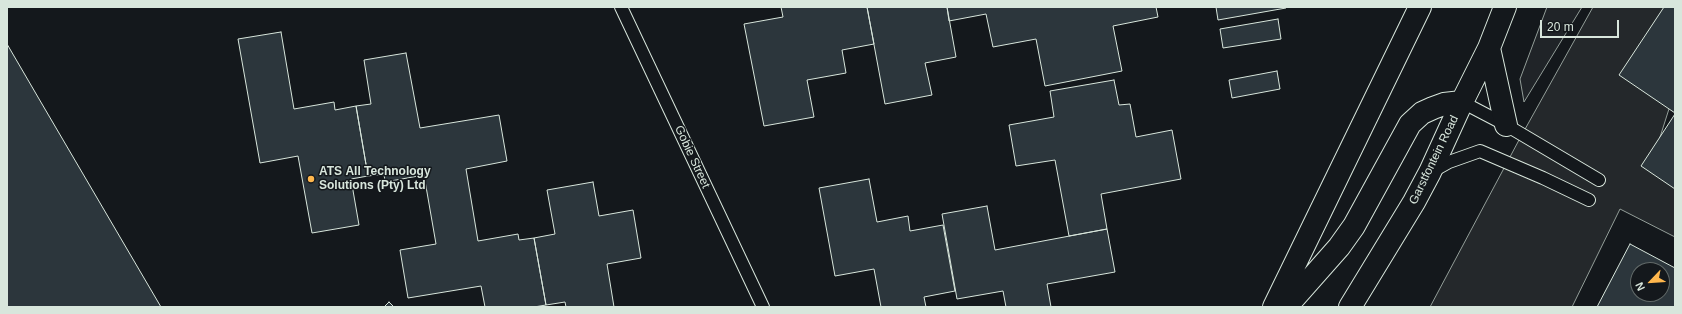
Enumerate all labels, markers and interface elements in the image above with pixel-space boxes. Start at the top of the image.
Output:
scale bar [1542,12,1621,38]
text: 20 m [1547,20,1574,34]
street label: Garstfontein Road [1406,113,1462,207]
street label: Gobie Street [671,123,713,191]
place label: ATS All Technology Solutions (Pty) Ltd [319,165,431,193]
marker: ATS All Technology Solutions (Pty) Ltd [306,174,316,184]
north arrow [1630,262,1670,302]
text: N [1633,281,1647,293]

